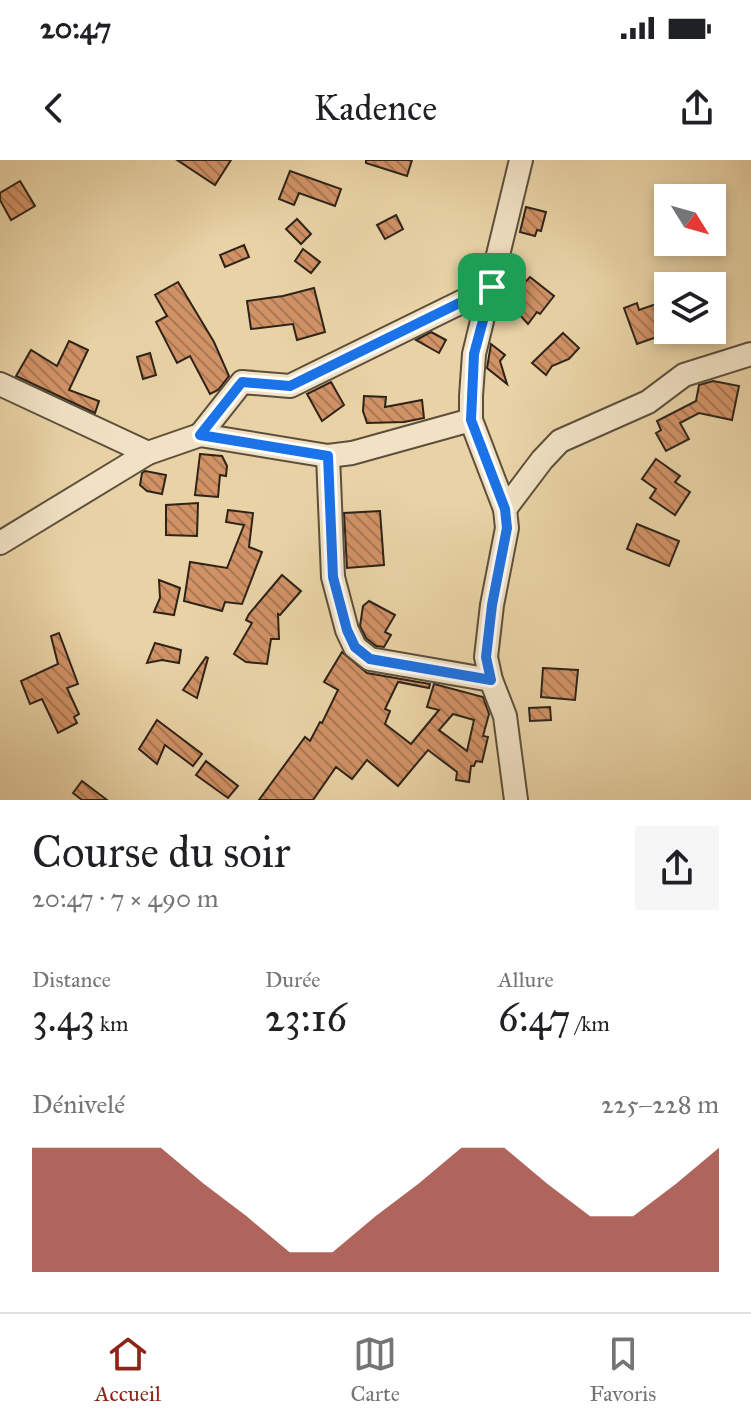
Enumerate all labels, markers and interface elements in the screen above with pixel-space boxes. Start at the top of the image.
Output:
text: 20:47 [40,10,111,46]
icon: back [32,86,76,130]
text: Kadence [314,86,437,130]
icon: share [675,86,719,130]
north arrow [654,184,726,256]
map controls [654,184,726,344]
pin [458,253,526,321]
icon: arrive [470,265,514,309]
button: layers [654,272,726,344]
text: Course du soir [32,825,290,879]
button: share [635,826,719,910]
text: 20:47 · 7 × 490 m [32,882,219,914]
text: Distance [32,966,111,993]
text: Durée [265,966,321,993]
text: Allure [498,966,554,993]
text: 3.43 [32,993,95,1042]
text: 23:16 [265,993,347,1042]
text: 6:47 [498,993,570,1042]
text: km [95,1010,128,1037]
text: /km [570,1010,610,1037]
text: Dénivelé [32,1088,125,1120]
text: 225–228 m [601,1088,719,1120]
tab: Accueil [95,1332,161,1407]
tab: Carte [350,1332,400,1407]
tab: Favoris [589,1332,656,1407]

